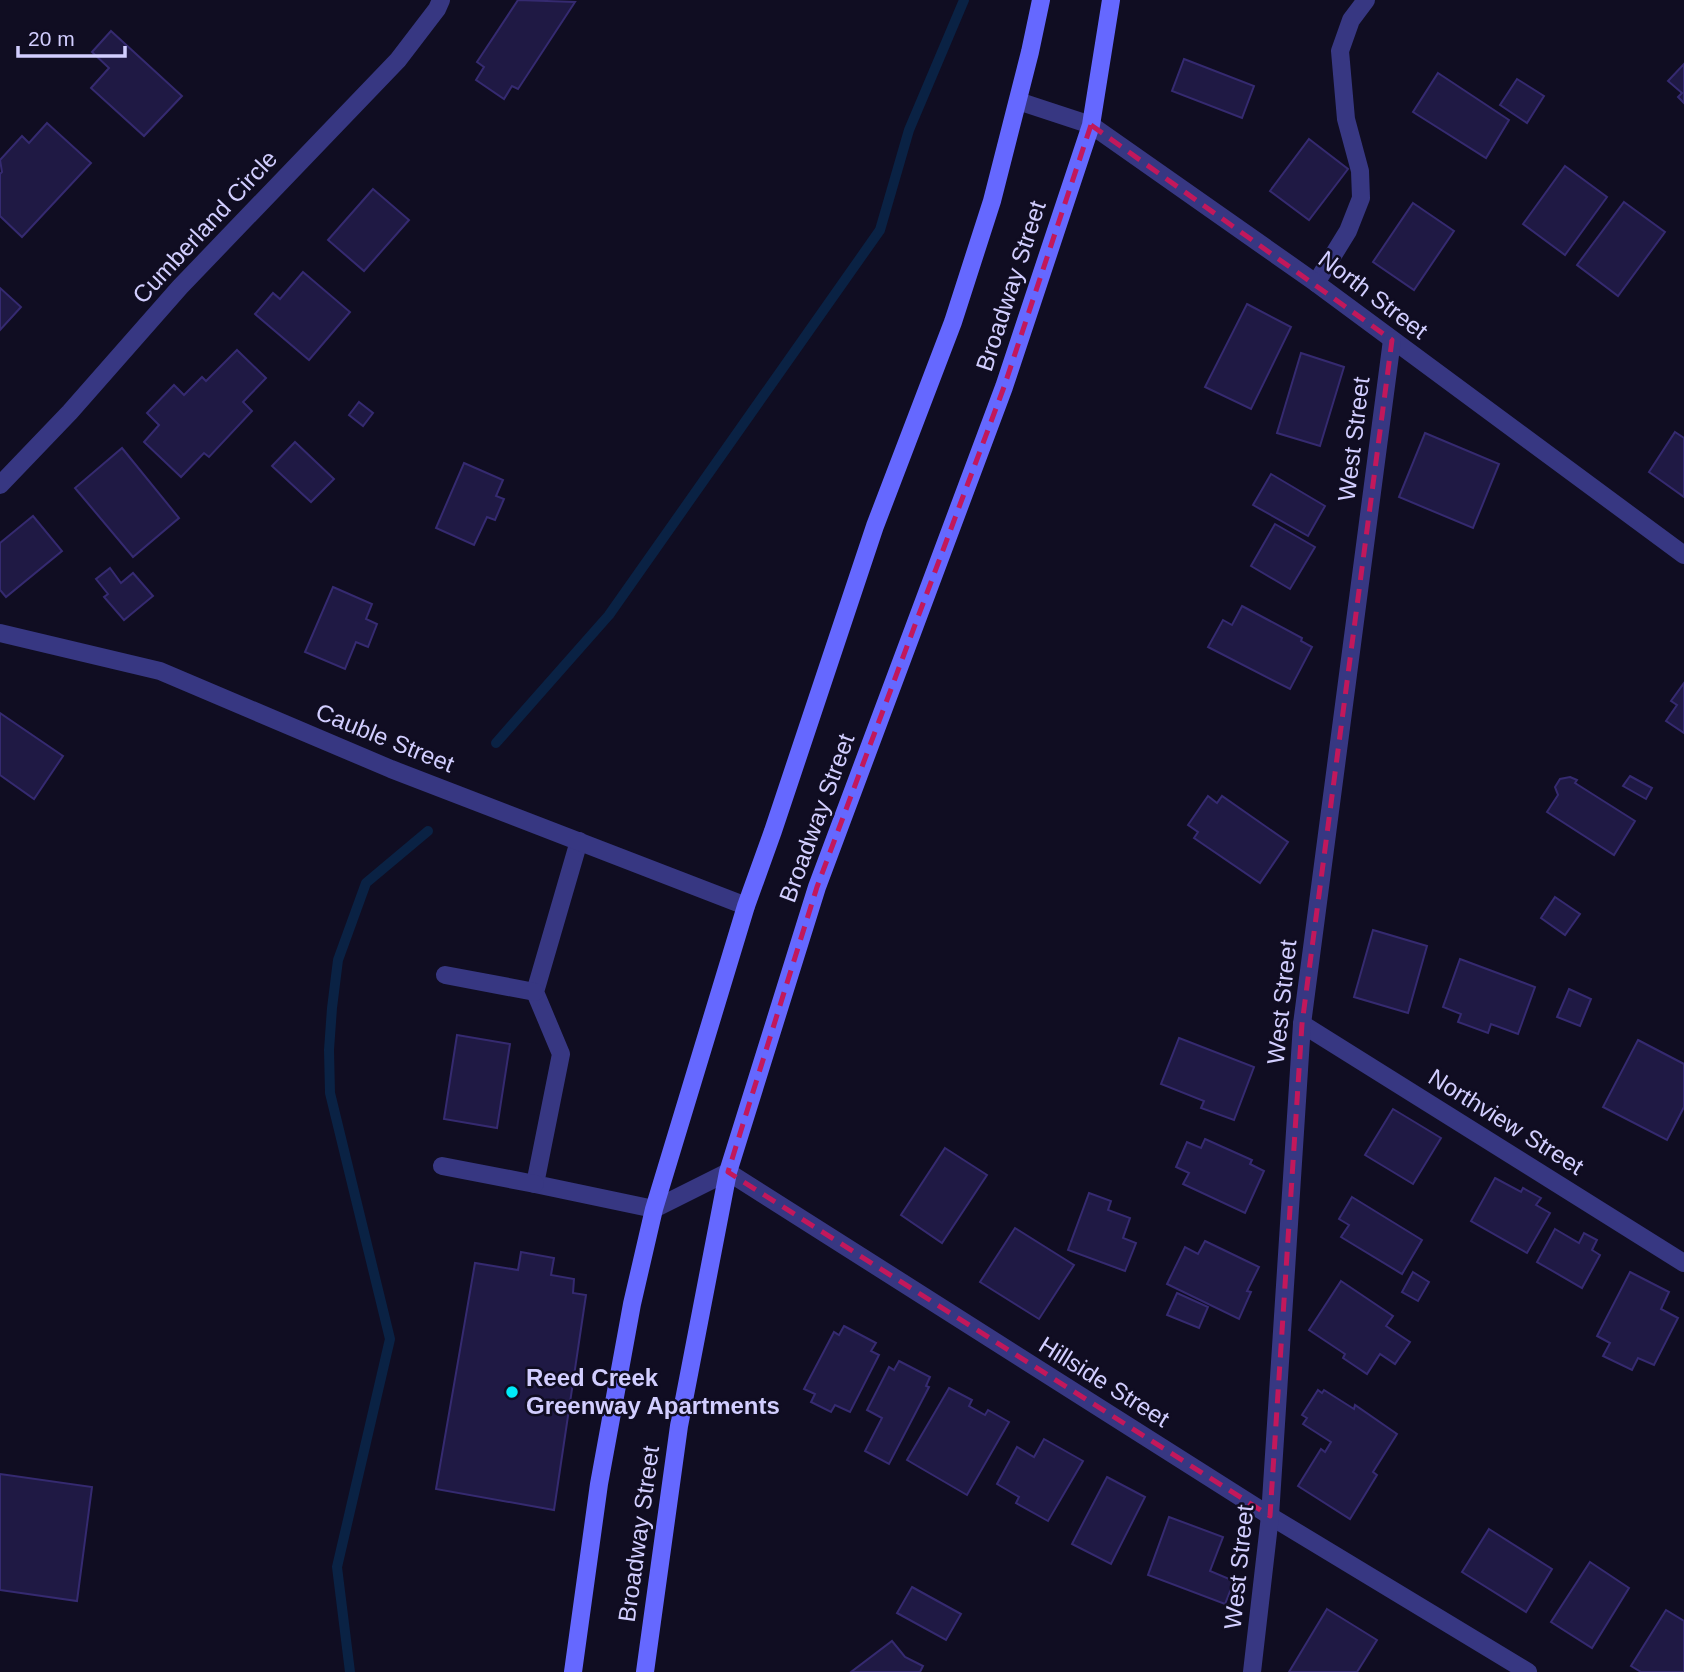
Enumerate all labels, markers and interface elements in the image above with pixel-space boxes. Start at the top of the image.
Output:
scale bar [18,14,124,58]
text: 20 m [28,27,75,50]
street label: Cumberland Circle [127,145,282,309]
street label: Broadway Street [970,197,1051,374]
street label: North Street [1314,245,1433,345]
street label: West Street [1332,375,1375,503]
street label: Cauble Street [312,698,459,778]
street label: Broadway Street [774,730,860,906]
street label: West Street [1262,938,1301,1065]
street label: Northview Street [1424,1063,1589,1180]
street label: Hillside Street [1034,1331,1174,1432]
place label: Reed Creek Greenway Apartments [526,1364,780,1419]
marker: Reed Creek Greenway Apartments [504,1384,520,1400]
street label: Broadway Street [613,1444,664,1624]
street label: West Street [1219,1503,1258,1630]

